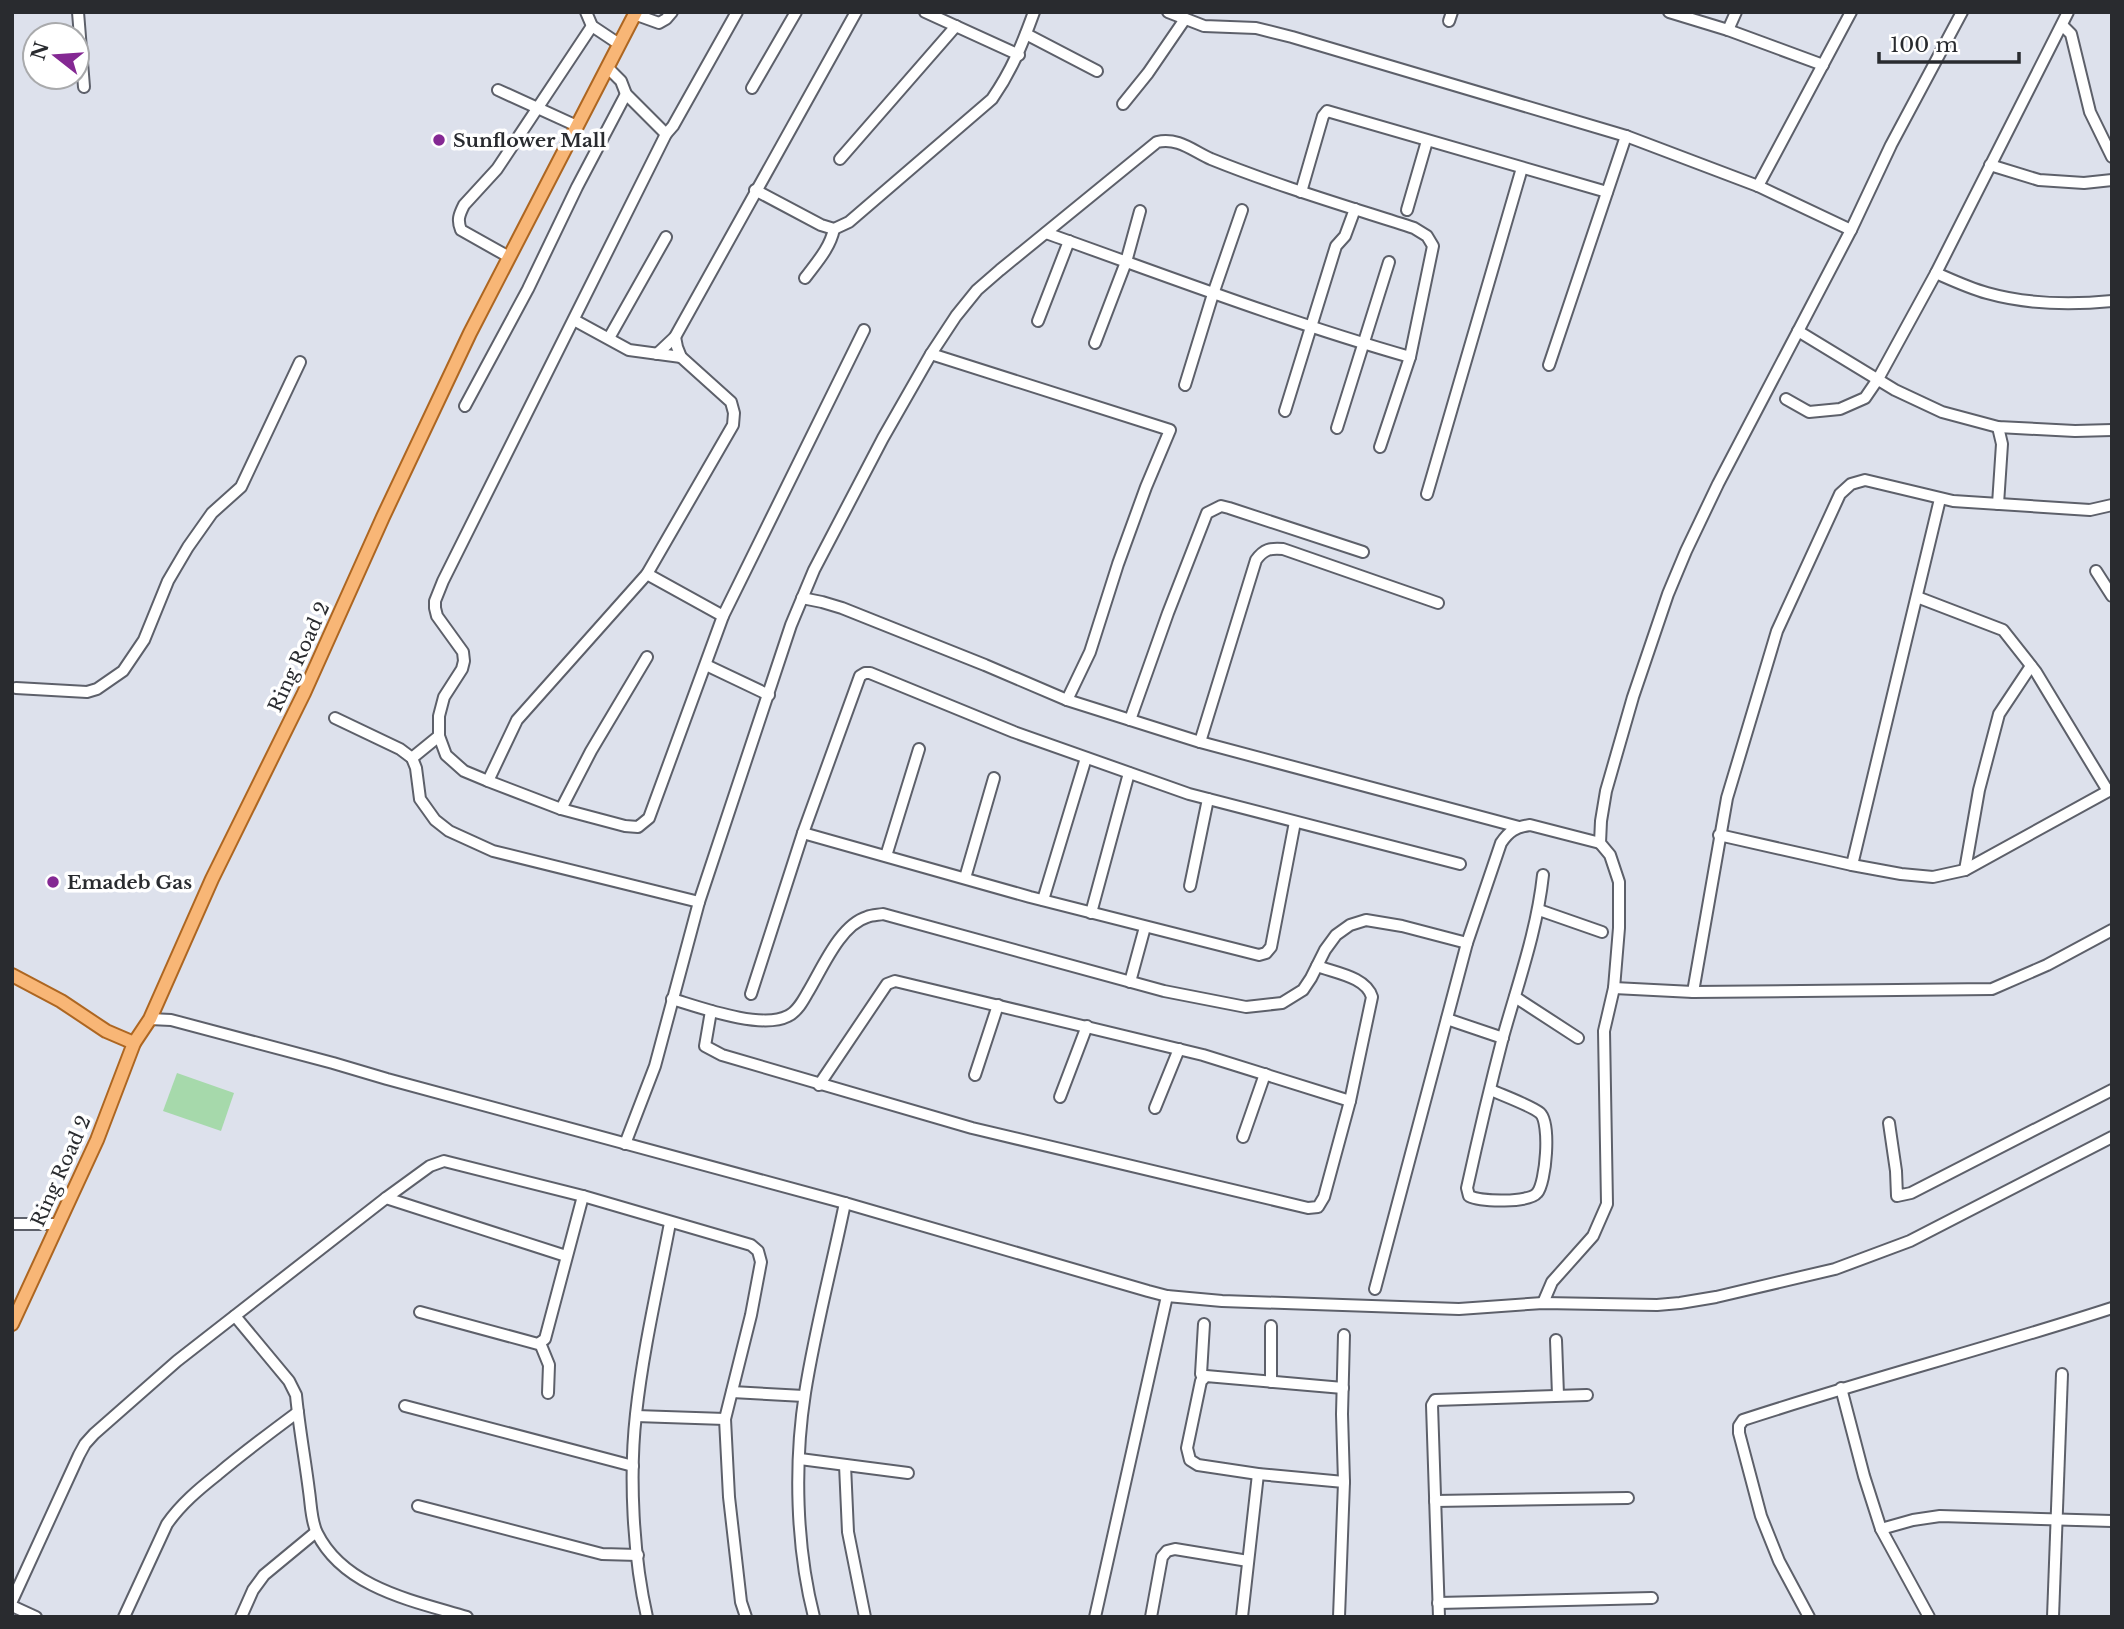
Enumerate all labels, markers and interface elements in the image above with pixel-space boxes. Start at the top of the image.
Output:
north arrow [21,21,91,91]
scale bar [1879,21,2019,65]
text: 100 m [1890,32,1958,58]
text: N [27,39,54,63]
place label: Sunflower Mall [453,129,607,152]
marker: Sunflower Mall [431,132,447,148]
street label: Ring Road 2 [263,598,335,716]
place label: Emadeb Gas [67,871,192,894]
marker: Emadeb Gas [45,874,61,890]
street label: Ring Road 2 [26,1112,96,1230]

